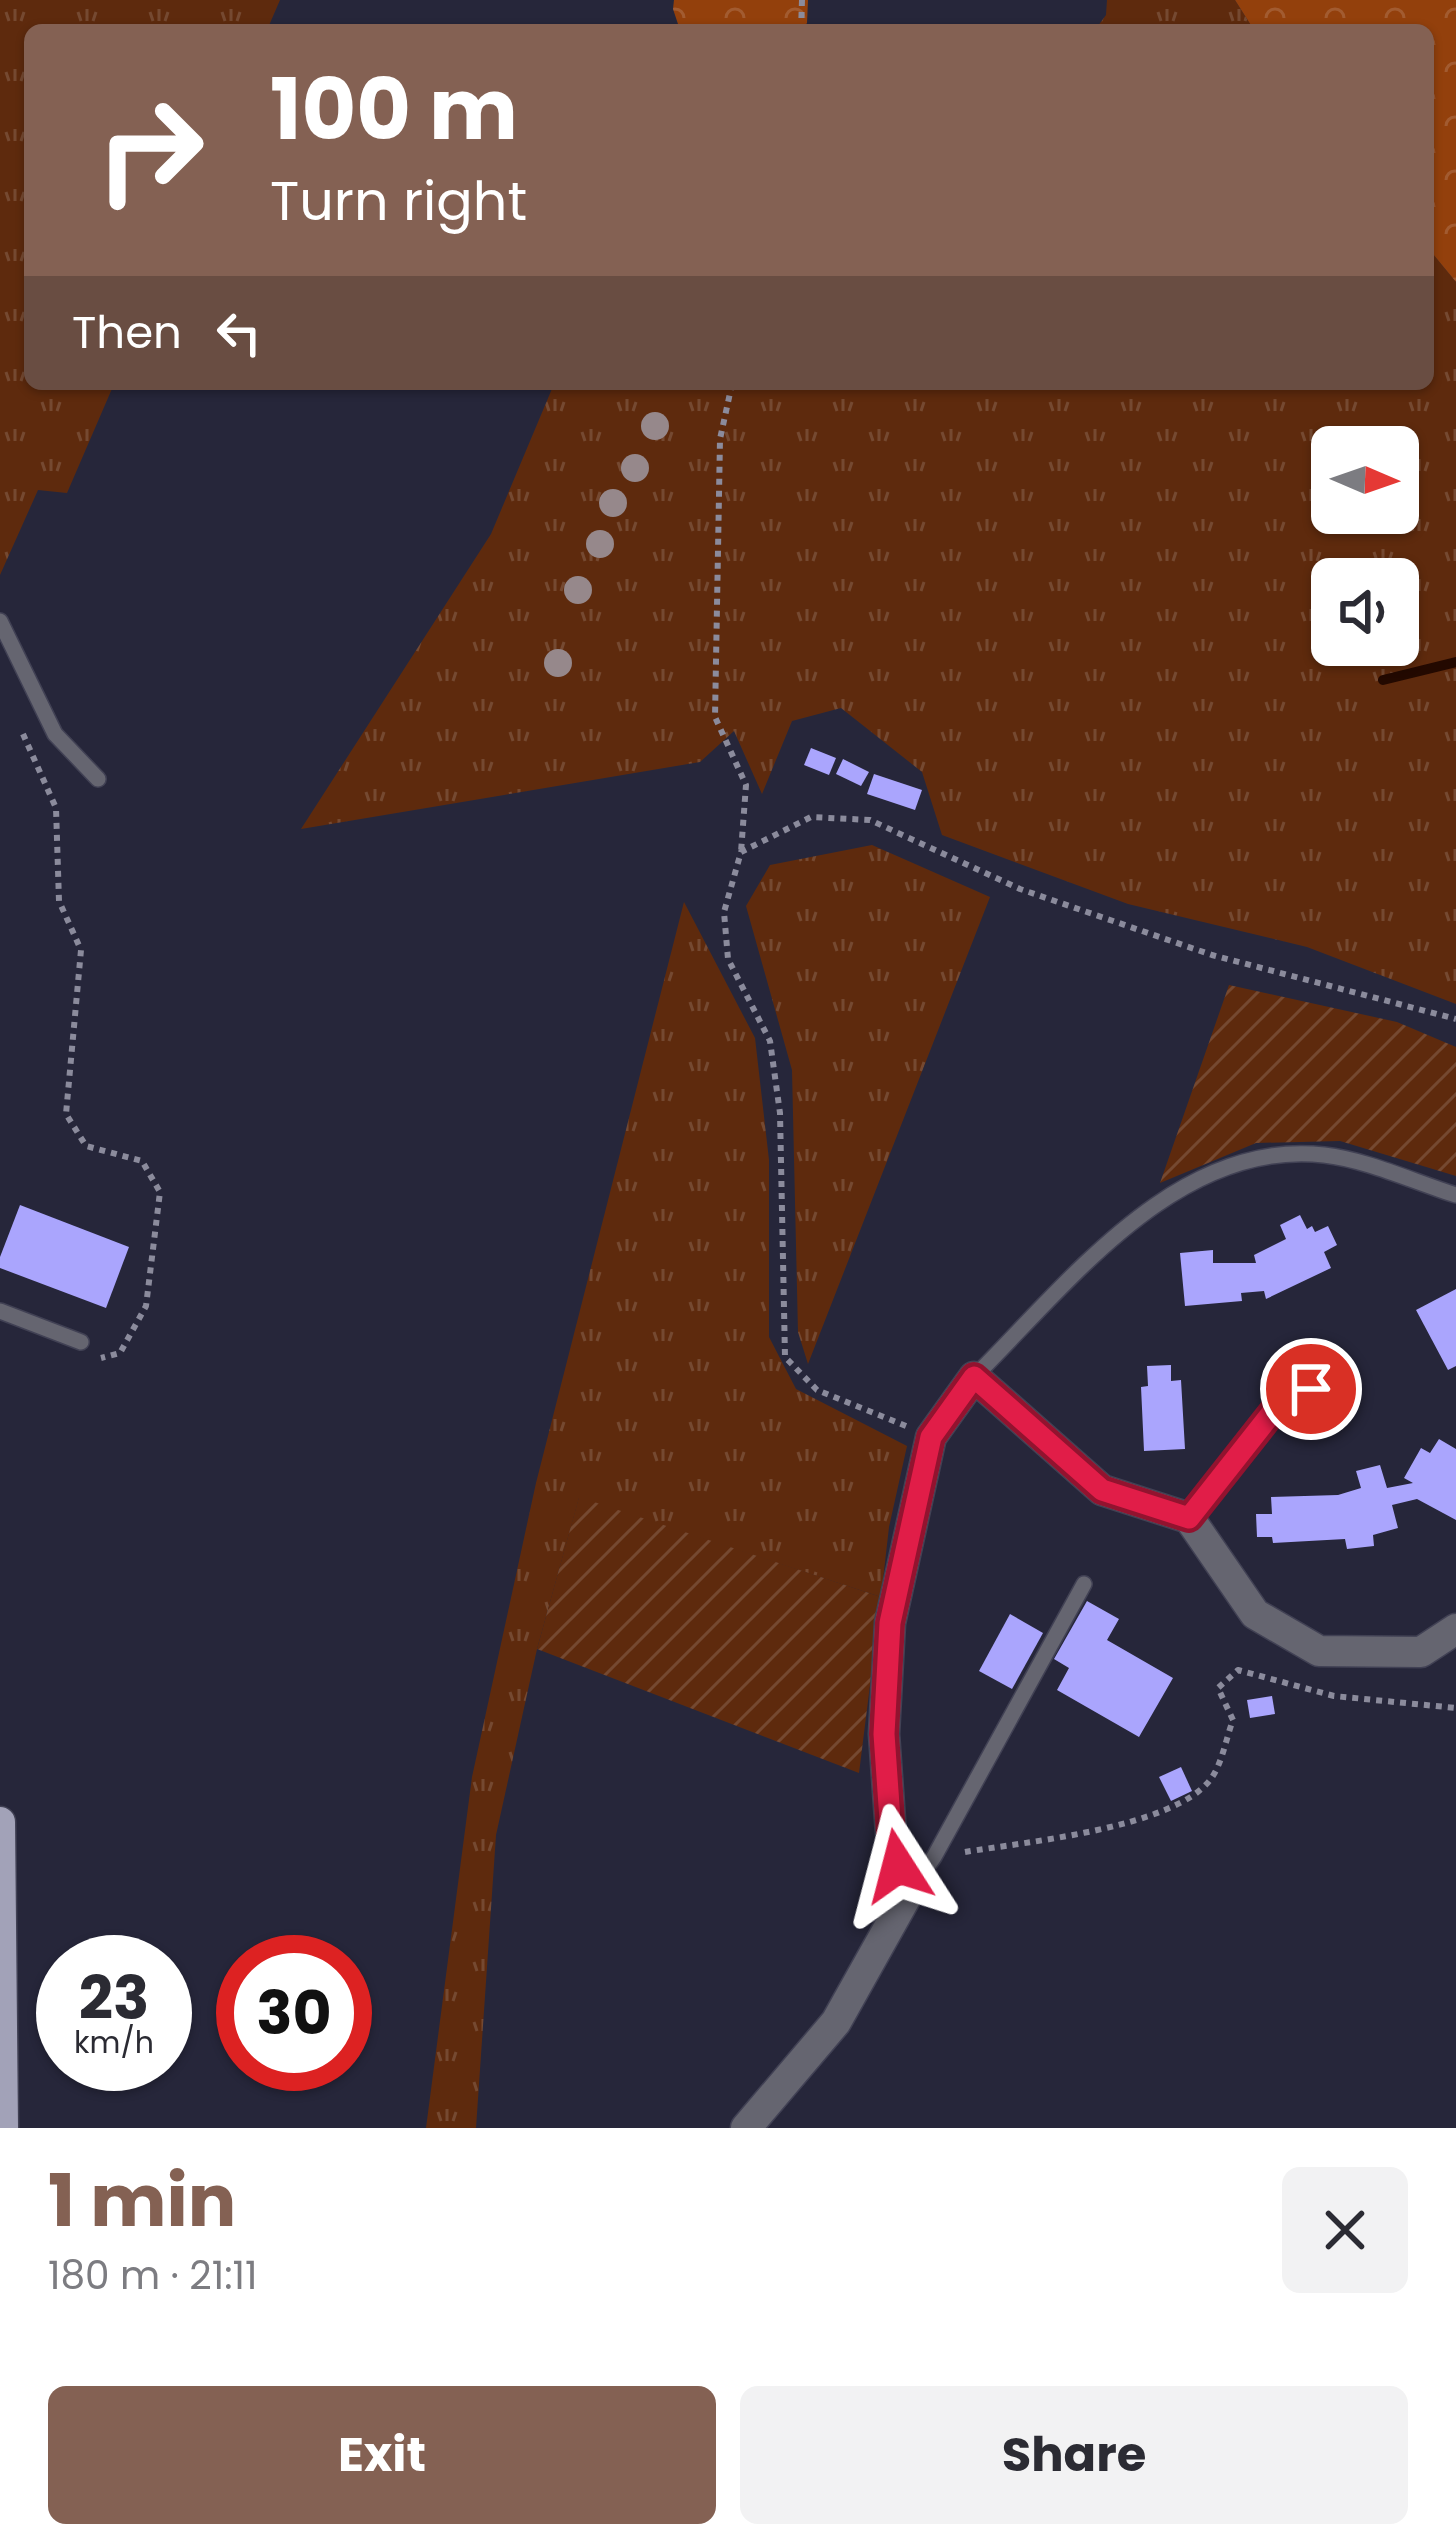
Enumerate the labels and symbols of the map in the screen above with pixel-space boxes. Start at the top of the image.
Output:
north arrow [1311,426,1419,534]
pin [1260,1338,1362,1440]
position arrow [835,1803,961,1929]
speed limit sign: 30 [216,1935,372,2091]

